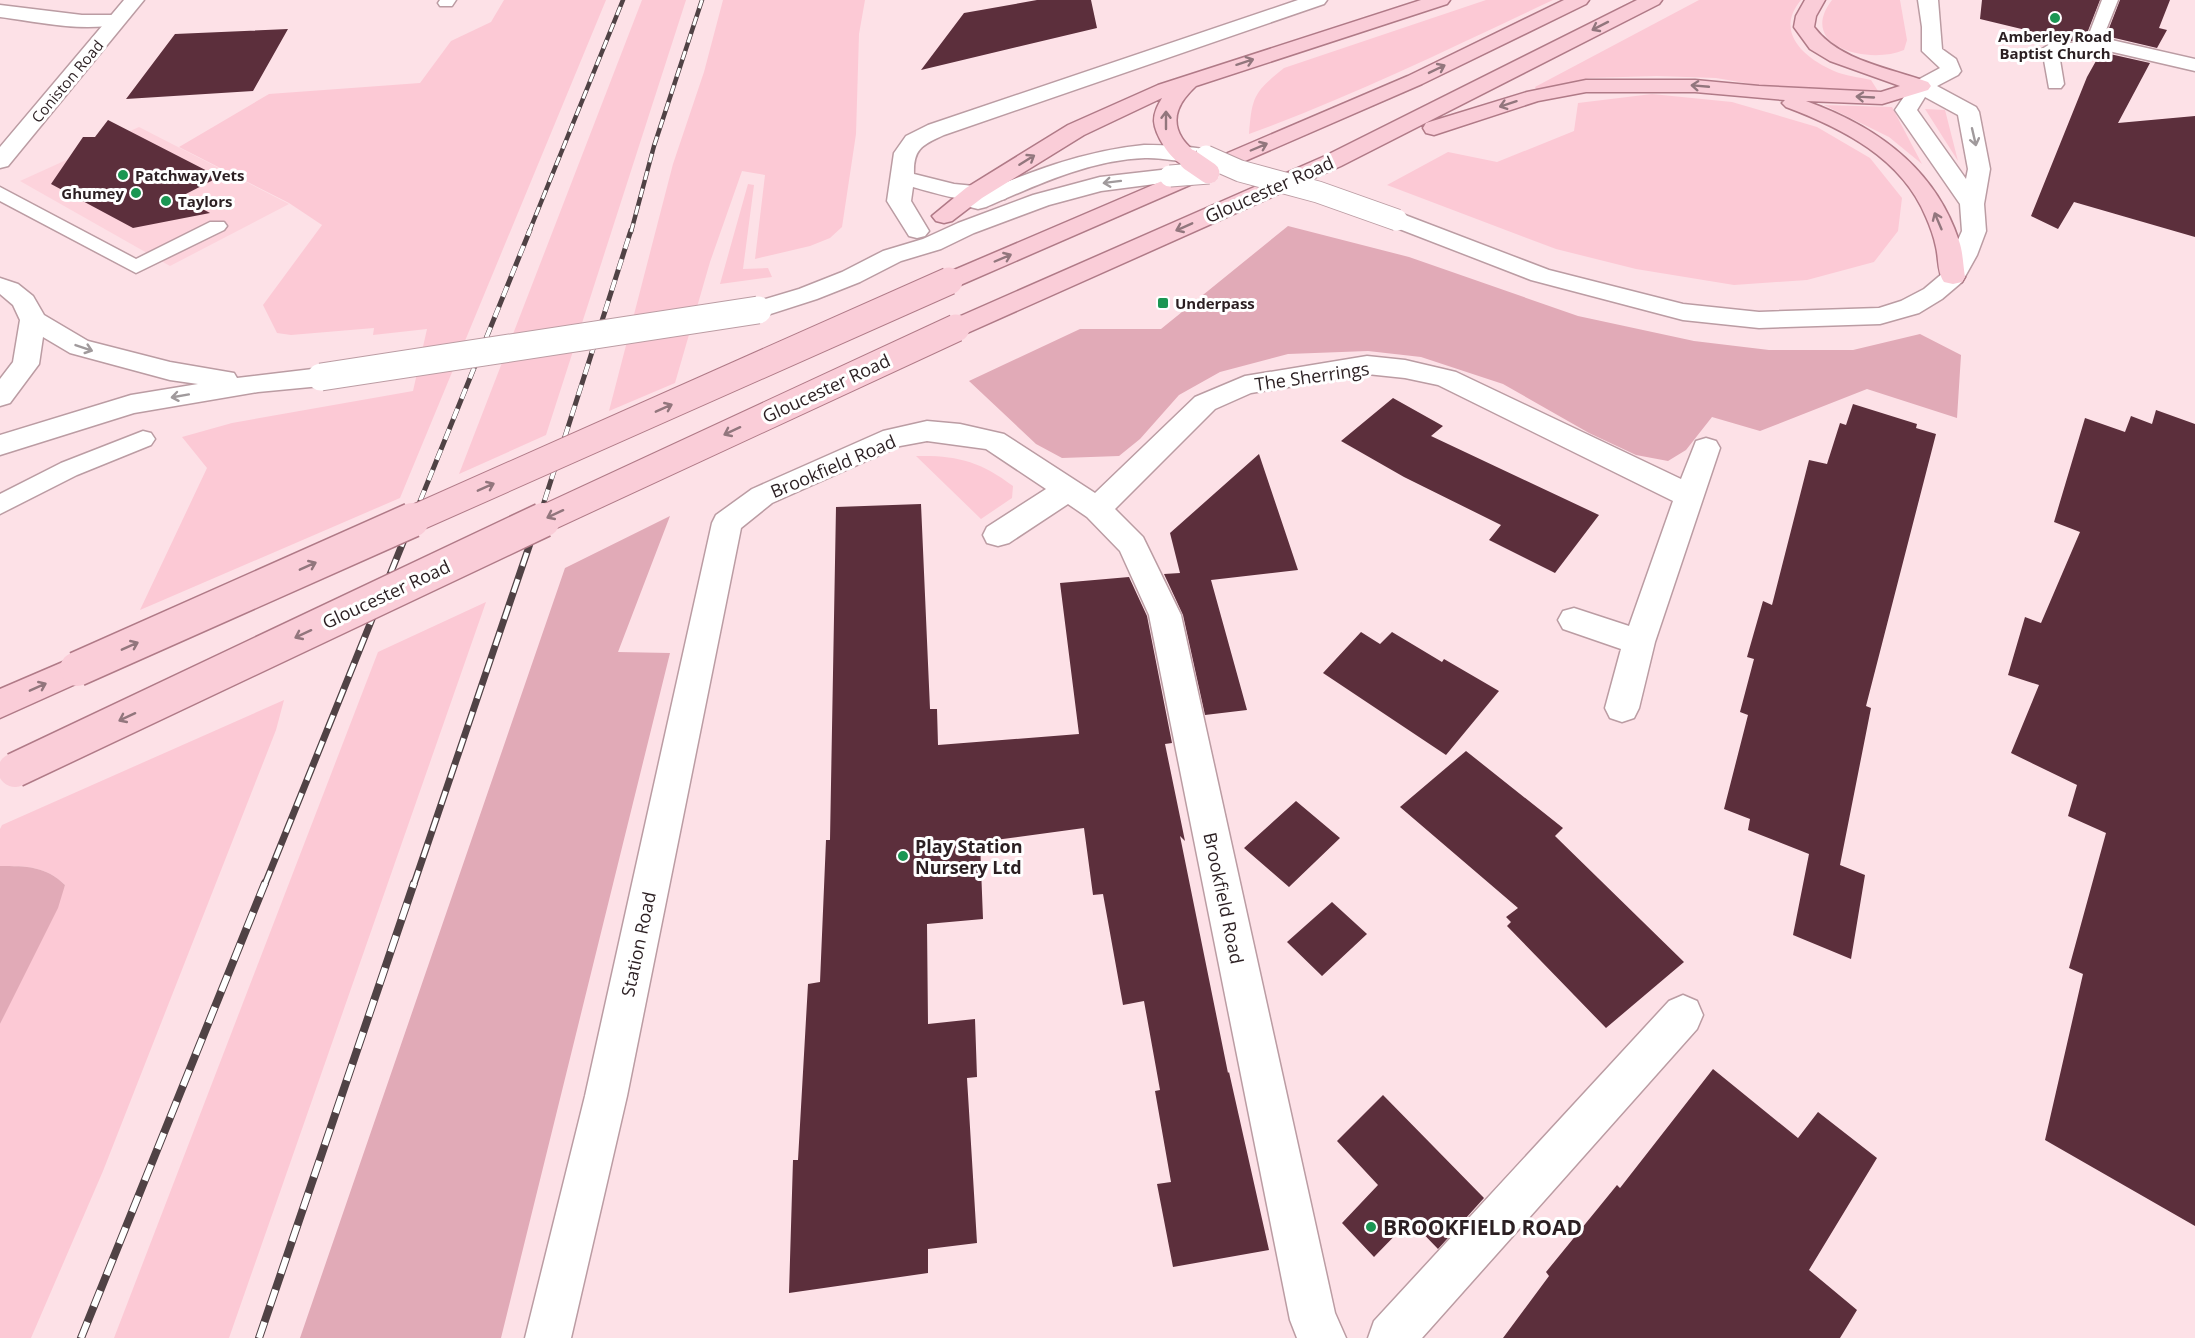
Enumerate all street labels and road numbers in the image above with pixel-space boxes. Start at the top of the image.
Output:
street label: Coniston Road [27,36,107,126]
street label: Gloucester Road [1201,150,1337,228]
street label: Gloucester Road [758,348,894,428]
street label: The Sherrings [1253,356,1371,396]
street label: Brookfield Road [767,429,899,503]
street label: Gloucester Road [318,554,454,634]
street label: Brookfield Road [1198,830,1250,966]
street label: Station Road [615,889,661,999]

